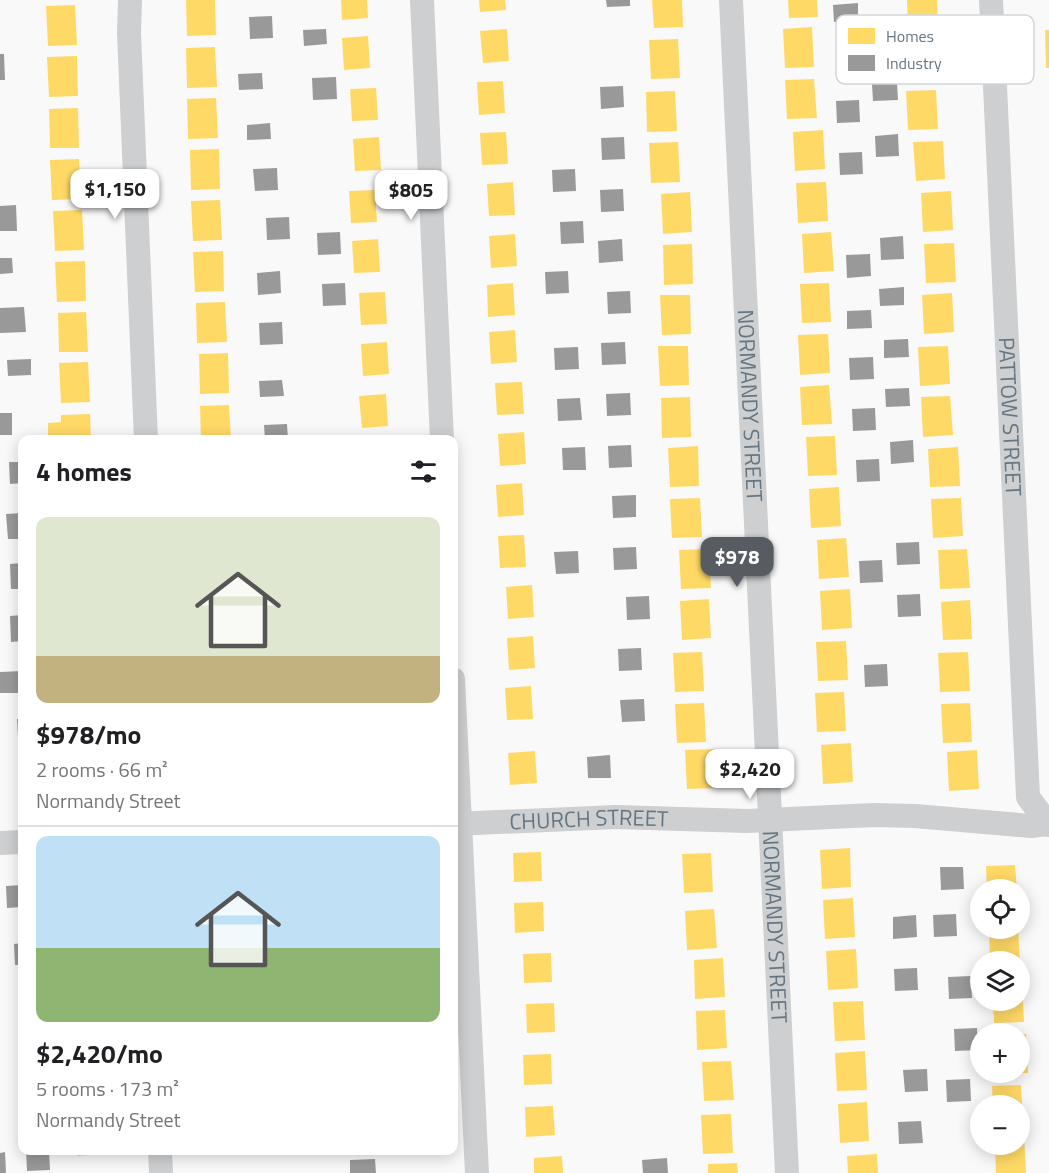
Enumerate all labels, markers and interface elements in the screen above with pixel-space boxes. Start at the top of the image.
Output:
legend [836,15,1034,84]
text: Homes [886,24,934,48]
text: Industry [886,51,942,75]
pin: $1,150 [66,169,164,220]
pin: $805 [375,170,447,221]
text: $1,150 [84,173,146,204]
text: $805 [389,174,433,205]
street label: NORMANDY STREET [729,308,772,503]
street label: PATTOW STREET [990,336,1031,497]
text: 4 homes [36,452,132,491]
icon: filters [407,455,440,488]
pin: $978 [701,537,773,588]
text: $978 [715,541,759,572]
icon: home [184,556,292,664]
text: $978/mo [36,715,141,754]
pin: $2,420 [701,749,799,800]
text: $2,420 [719,753,781,784]
text: 2 rooms · 66 m² [36,754,168,785]
text: Normandy Street [36,785,181,816]
street label: CHURCH STREET [509,800,669,839]
street label: NORMANDY STREET [754,830,797,1024]
icon: home [184,875,292,983]
map controls [970,879,1030,1155]
button: locate [970,879,1030,939]
button: layers [970,951,1030,1011]
button: + [970,1023,1030,1083]
text: $2,420/mo [36,1034,163,1073]
text: 5 rooms · 173 m² [36,1073,179,1104]
button: − [970,1095,1030,1155]
text: Normandy Street [36,1104,181,1135]

